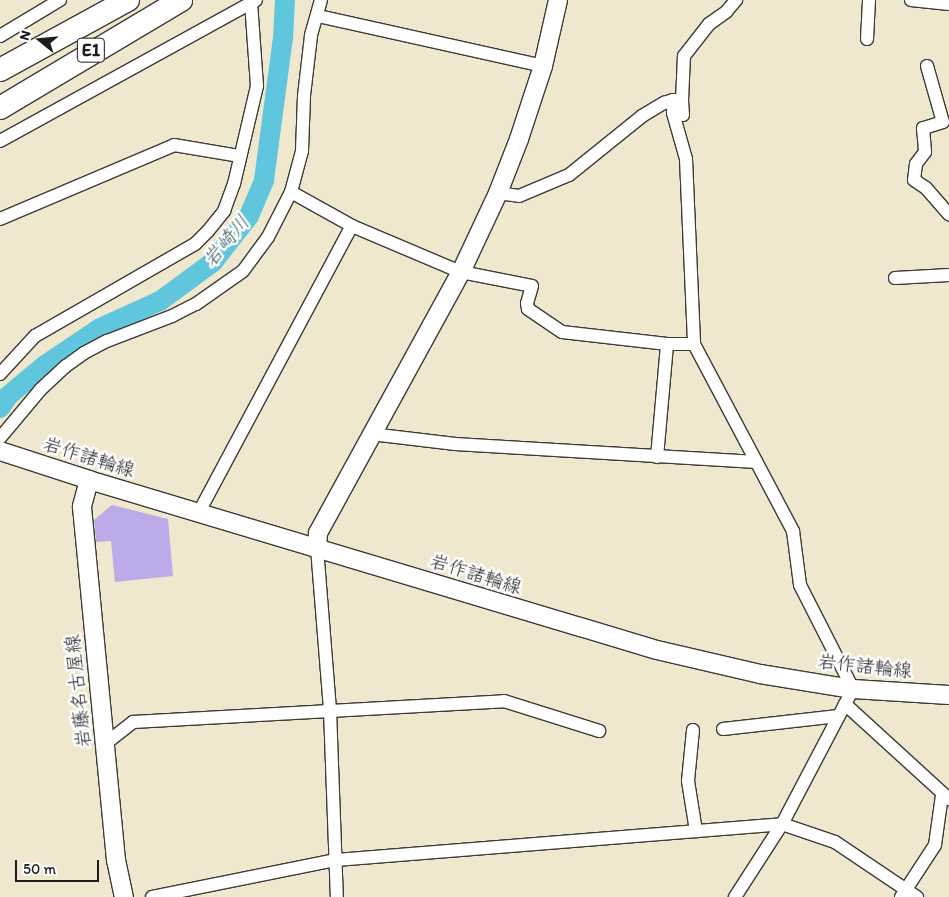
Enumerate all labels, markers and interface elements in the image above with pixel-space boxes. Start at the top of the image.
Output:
north arrow [15,15,65,65]
text: N [16,28,35,42]
road number: E1 [76,34,106,66]
water label: 岩崎川 [198,210,254,272]
street label: 岩作諸輪線 [40,432,138,482]
street label: 岩作諸輪線 [427,549,525,599]
street label: 岩藤名古屋線 [61,633,95,749]
street label: 岩作諸輪線 [817,650,913,682]
scale bar [18,850,101,882]
text: 50 m [23,860,56,878]

